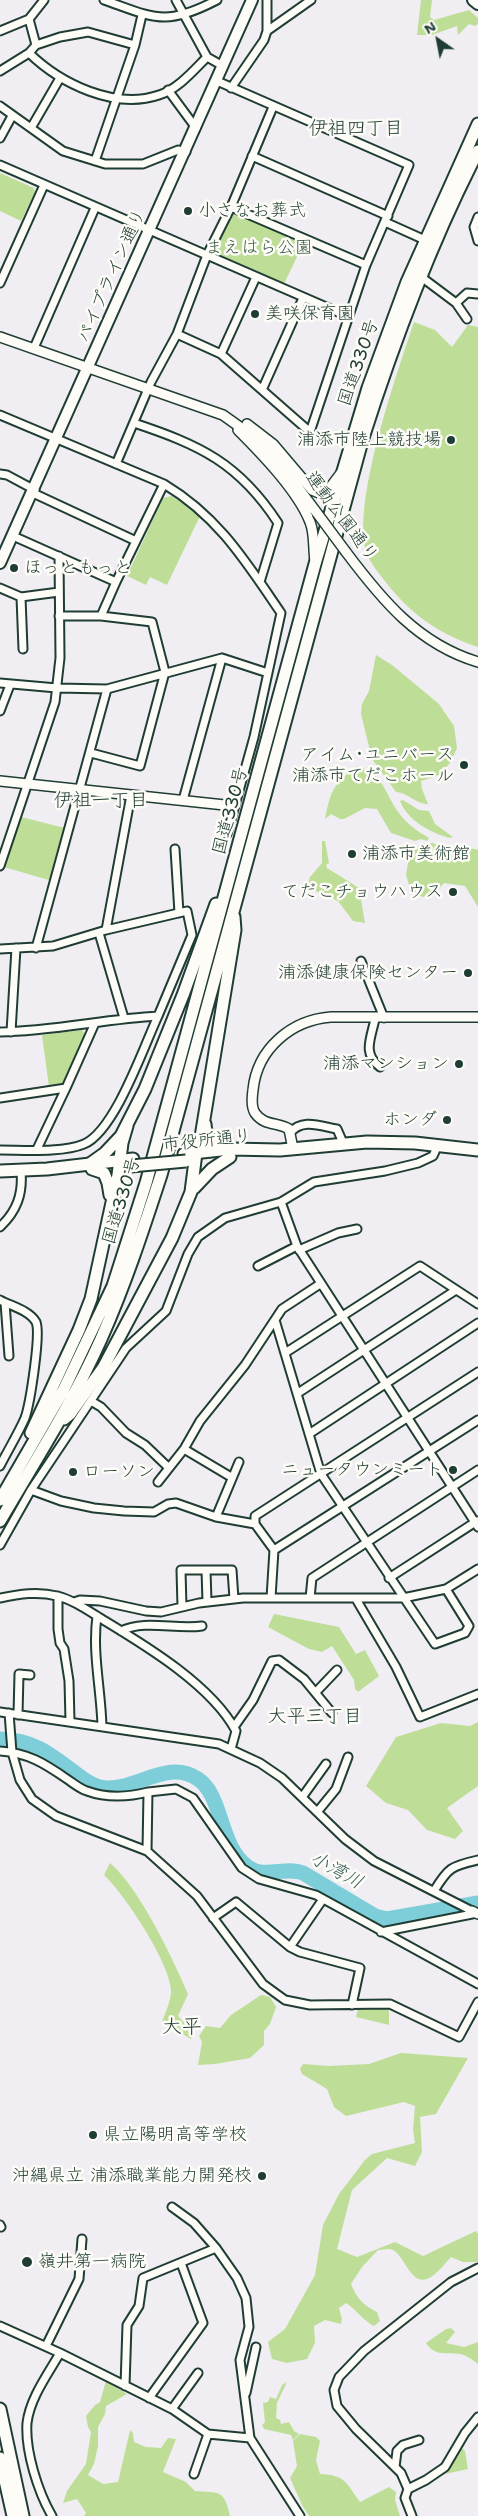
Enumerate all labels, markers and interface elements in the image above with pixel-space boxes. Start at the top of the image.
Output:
north arrow [413,15,463,65]
text: N [420,17,439,38]
district label: 伊祖四丁目 [309,118,403,140]
place label: 小さなお葬式 [198,200,306,222]
marker: 小さなお葬式 [182,205,194,217]
street label: パイプライン通り [73,206,151,346]
park label: まえはら公園 [205,237,313,259]
place label: 美咲保育園 [265,303,355,325]
marker: 美咲保育園 [249,308,261,320]
street label: 国道330号 [334,317,384,409]
place label: 浦添市陸上競技場 [297,429,441,451]
marker: 浦添市陸上競技場 [445,434,457,446]
street label: 運動公園通り [300,467,382,567]
place label: ほっともっと [24,557,132,579]
marker: ほっともっと [8,562,20,574]
place label: アイム･ユニバース 浦添市てだこホール [292,744,454,786]
marker: アイム･ユニバース 浦添市てだこホール [458,759,470,771]
street label: 国道330号 [209,765,253,857]
district label: 伊祖一丁目 [54,790,148,812]
place label: 浦添市美術館 [362,843,470,865]
marker: 浦添市美術館 [346,848,358,860]
place label: てだこチョウハウス [281,881,443,903]
marker: てだこチョウハウス [447,886,459,898]
place label: 浦添健康保険センター [278,962,458,984]
marker: 浦添健康保険センター [462,967,474,979]
place label: 浦添マンション [323,1053,449,1075]
marker: 浦添マンション [453,1058,465,1070]
place label: ホンダ [383,1109,437,1131]
marker: ホンダ [441,1114,453,1126]
street label: 市役所通り [161,1126,253,1156]
street label: 国道330号 [98,1155,146,1247]
place label: ニュータウンミート [281,1459,443,1481]
place label: ローソン [83,1461,155,1483]
marker: ニュータウンミート [447,1464,459,1476]
marker: ローソン [67,1466,79,1478]
district label: 大平三丁目 [268,1706,362,1728]
water label: 小湾川 [306,1847,366,1895]
district label: 大平 [162,2016,202,2040]
place label: 県立陽明高等学校 [103,2124,247,2146]
marker: 県立陽明高等学校 [87,2129,99,2141]
place label: 沖縄県立 浦添職業能力開発校 [12,2165,252,2187]
marker: 沖縄県立 浦添職業能力開発校 [256,2170,268,2182]
place label: 嶺井第一病院 [38,2251,146,2273]
marker: 嶺井第一病院 [20,2255,34,2269]

